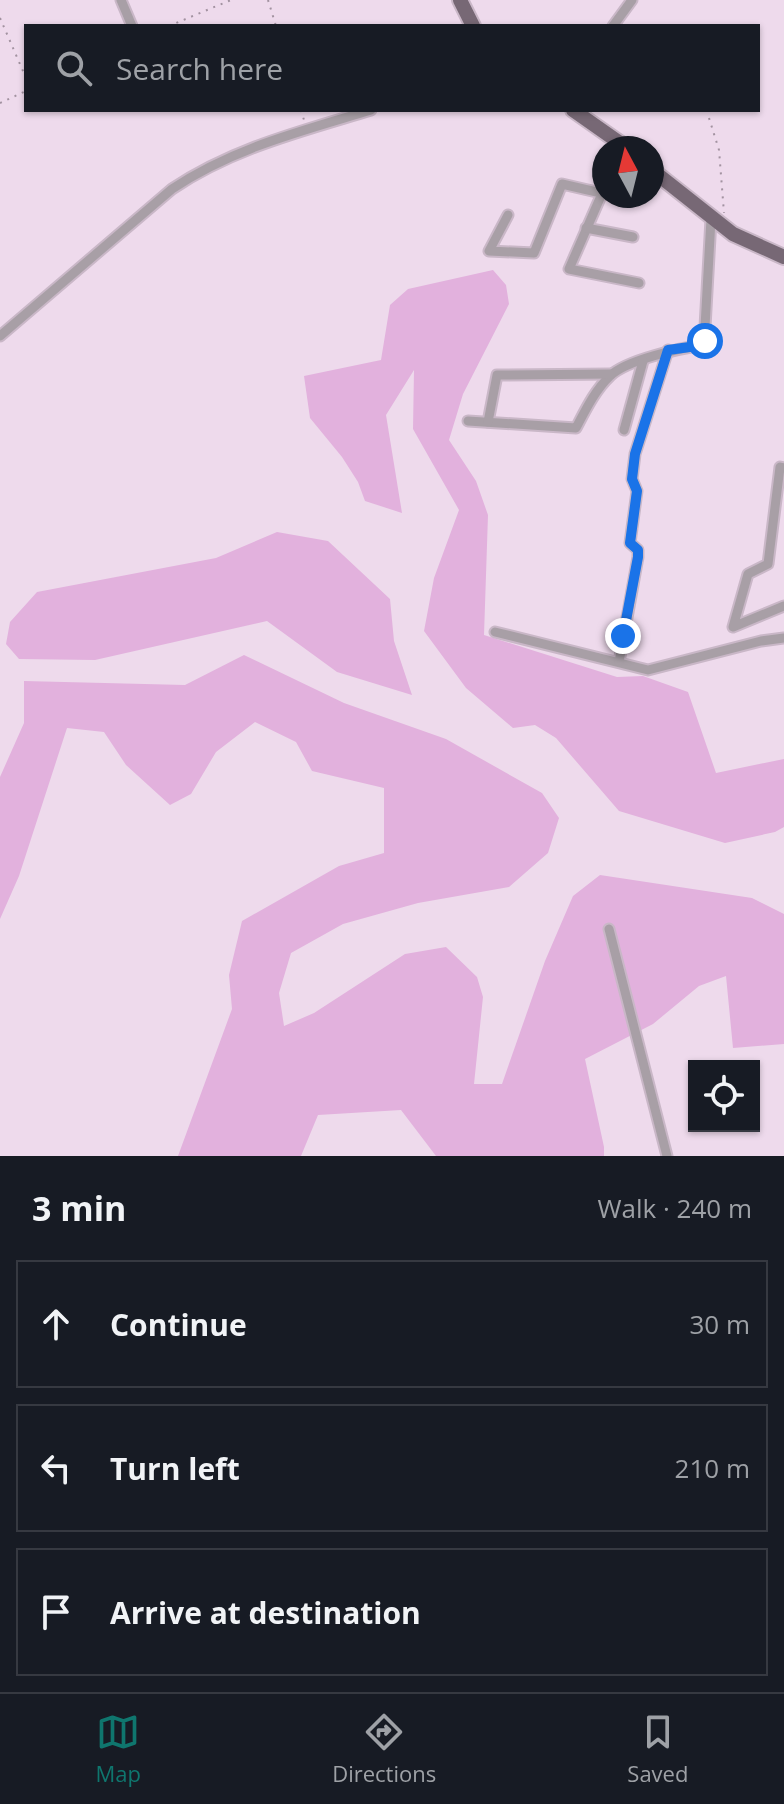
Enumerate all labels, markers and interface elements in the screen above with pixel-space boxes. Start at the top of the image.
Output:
search box [24,24,760,112]
icon: search [52,46,96,90]
text: Search here [116,48,283,89]
north arrow [592,136,664,208]
route start [687,323,723,359]
route end [605,618,641,654]
map controls [688,1060,760,1132]
button: locate [688,1060,760,1132]
text: 3 min [32,1185,126,1231]
text: Walk · 240 m [598,1190,752,1226]
icon: ahead [34,1302,78,1346]
text: Continue [110,1304,247,1345]
text: 30 m [689,1306,750,1342]
icon: left [34,1446,78,1490]
text: Turn left [110,1448,240,1489]
text: 210 m [675,1450,750,1486]
icon: arrive [34,1590,78,1634]
text: Arrive at destination [110,1592,421,1633]
tab: Map [96,1710,141,1788]
tab: Directions [332,1710,436,1788]
tab: Saved [627,1710,688,1788]

